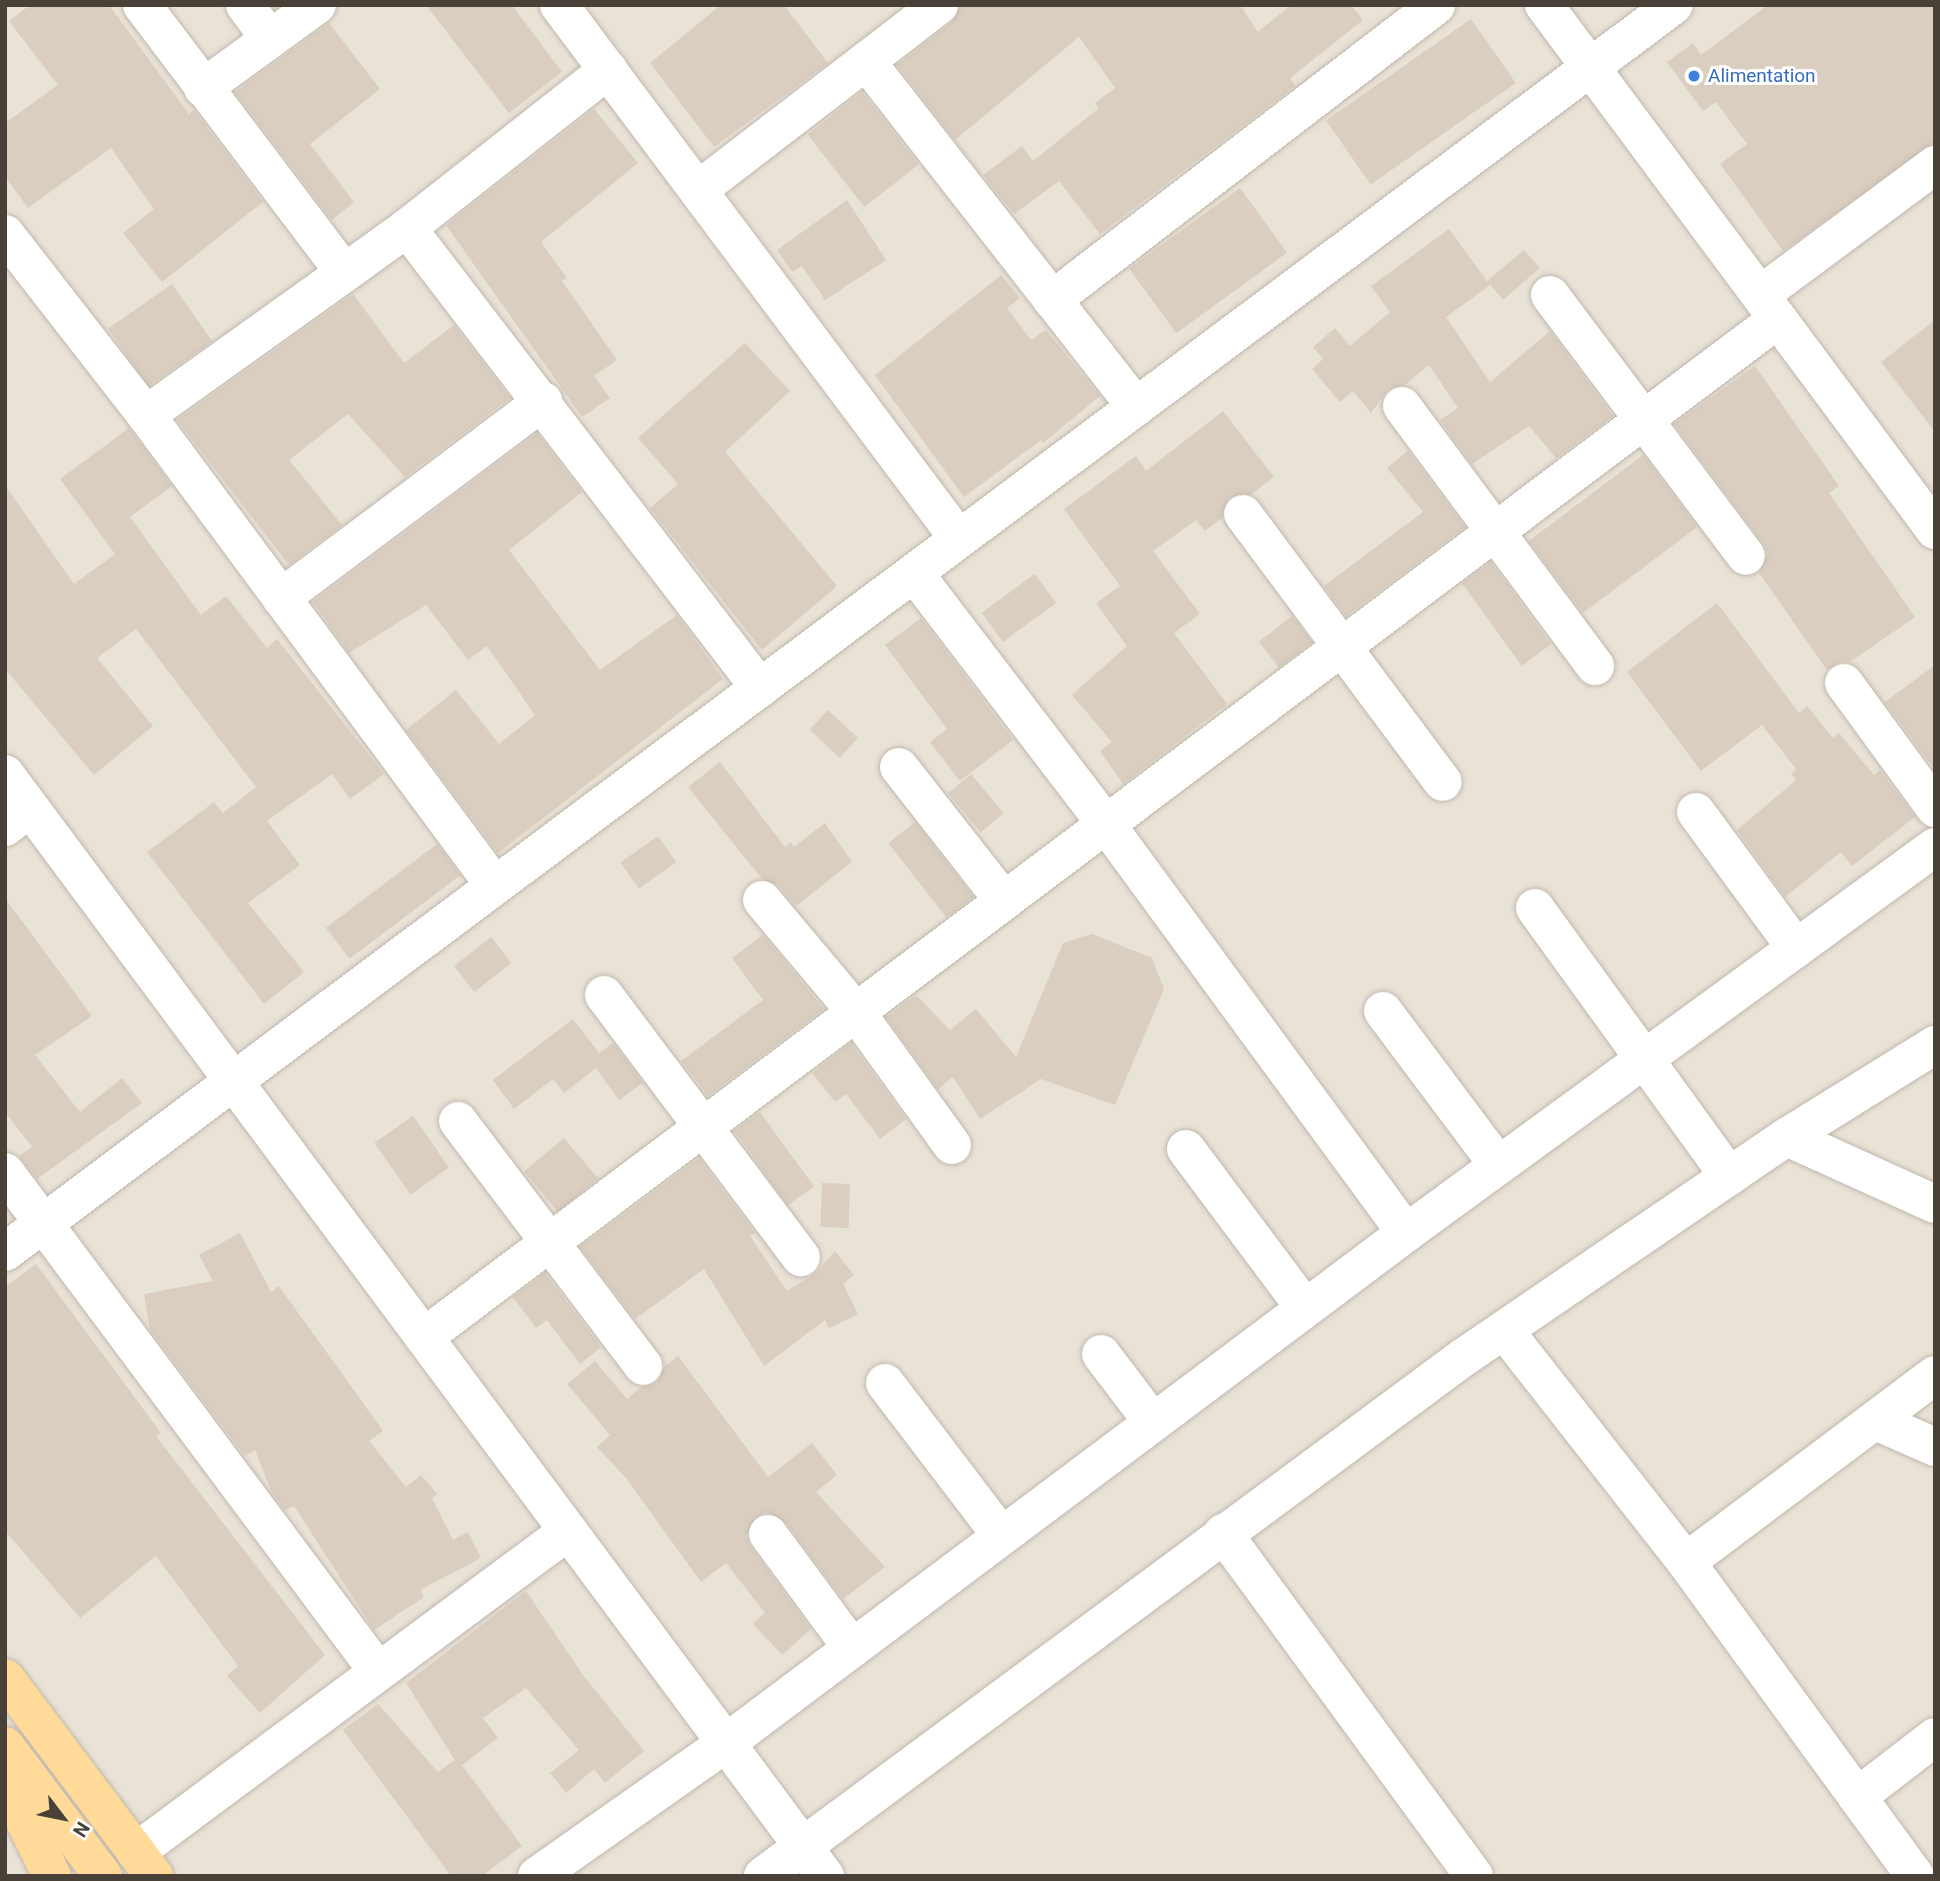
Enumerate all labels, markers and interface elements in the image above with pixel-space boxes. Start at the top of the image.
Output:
place label: Alimentation [1708,65,1816,87]
marker: Alimentation [1686,68,1702,84]
north arrow [28,1783,98,1853]
text: N [68,1818,95,1841]

